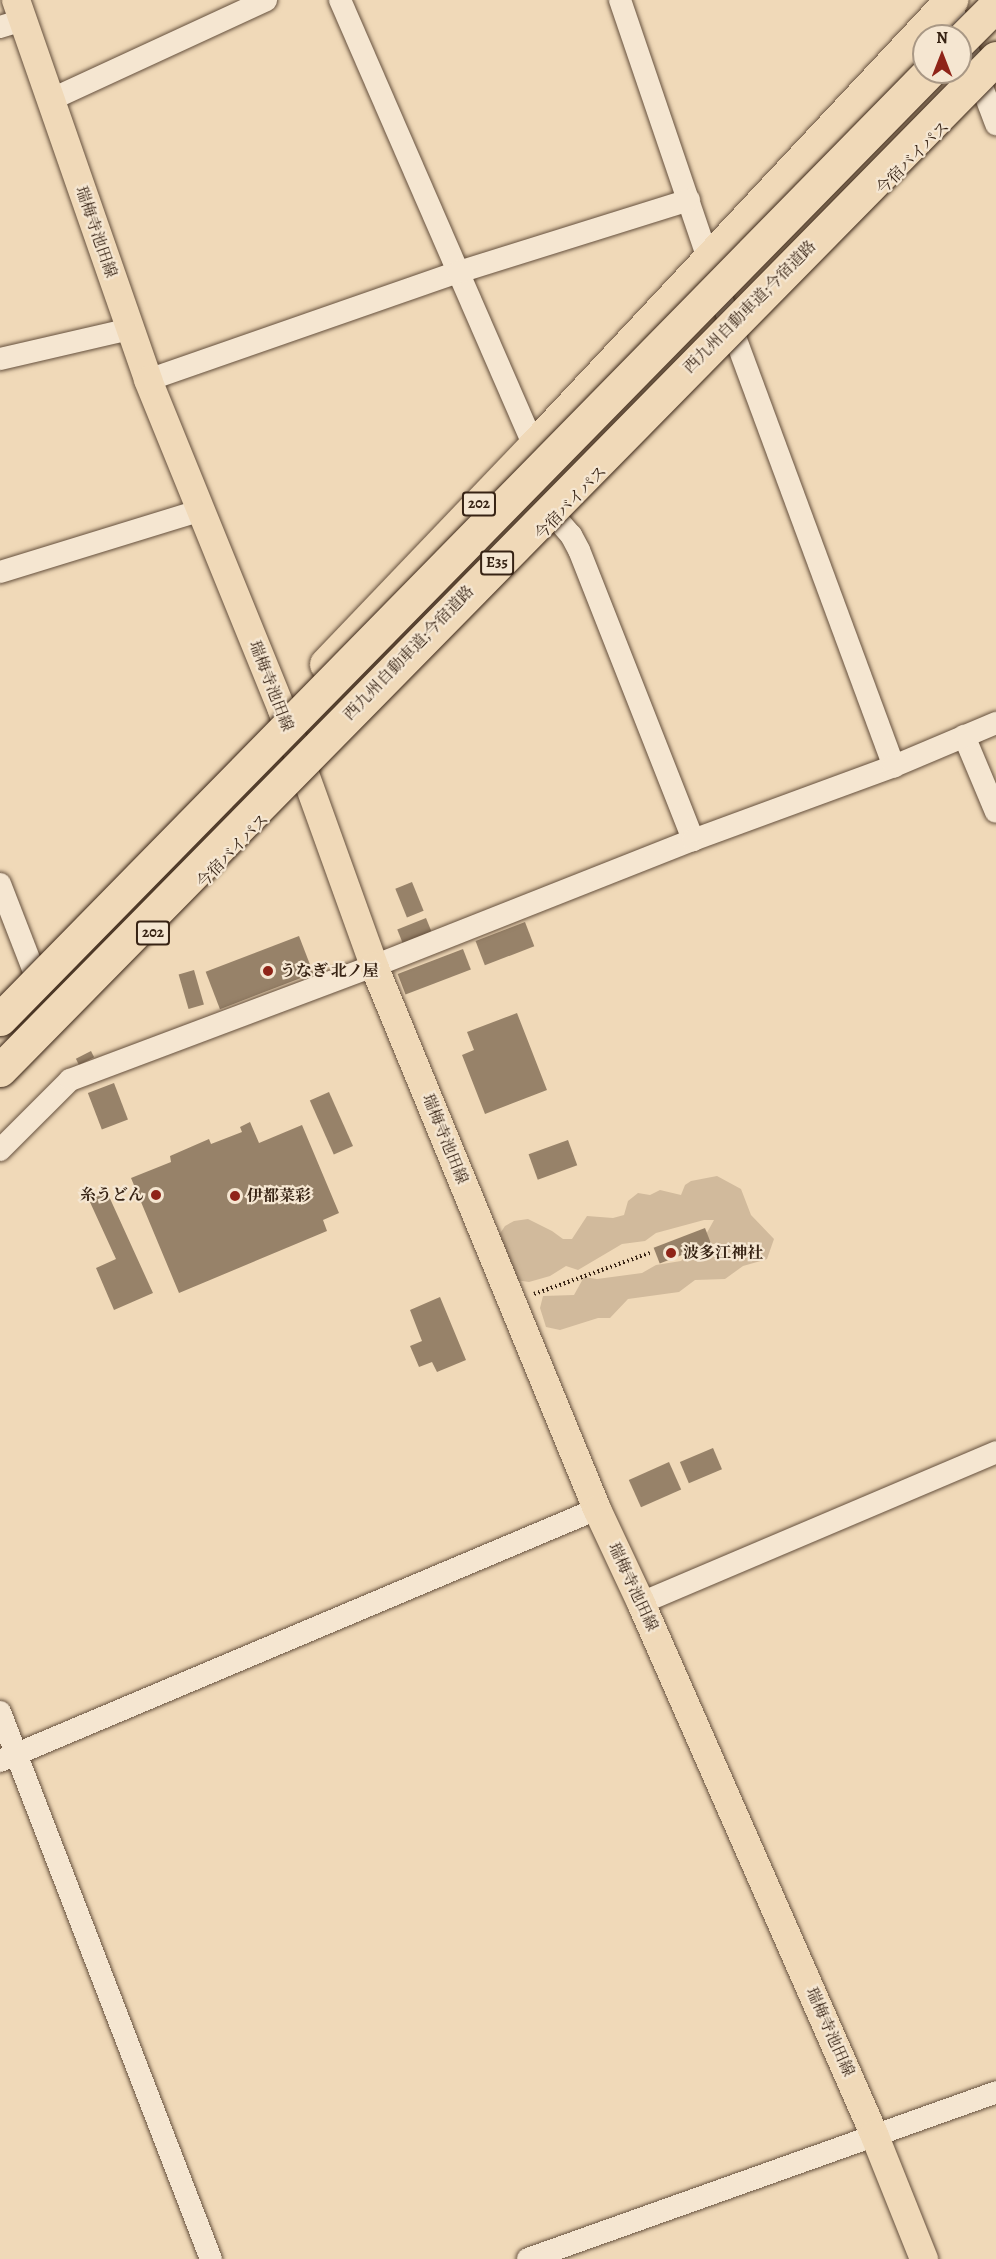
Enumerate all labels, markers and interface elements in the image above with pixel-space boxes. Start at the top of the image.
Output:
north arrow [912,24,972,84]
text: N [936,27,948,49]
street label: 今宿バイパス [872,117,954,199]
street label: 瑞梅寺池田線 [71,183,121,281]
street label: 西九州自動車道;今宿道路 [680,237,820,377]
street label: 今宿バイパス [531,462,611,544]
road number: 202 [461,492,497,516]
road number: E35 [479,551,515,575]
street label: 西九州自動車道;今宿道路 [340,582,478,724]
street label: 瑞梅寺池田線 [245,638,297,734]
street label: 今宿バイパス [193,810,273,892]
road number: 202 [135,921,171,945]
place label: うなぎ 北ノ屋 [280,961,379,981]
marker: うなぎ 北ノ屋 [261,964,275,978]
street label: 瑞梅寺池田線 [418,1091,472,1187]
place label: 糸うどん [80,1185,144,1205]
place label: 伊都菜彩 [247,1186,311,1206]
marker: 糸うどん [149,1188,163,1202]
marker: 伊都菜彩 [228,1189,242,1203]
place label: 波多江神社 [683,1243,763,1263]
marker: 波多江神社 [664,1246,678,1260]
street label: 瑞梅寺池田線 [604,1539,662,1635]
street label: 瑞梅寺池田線 [802,1984,858,2080]

